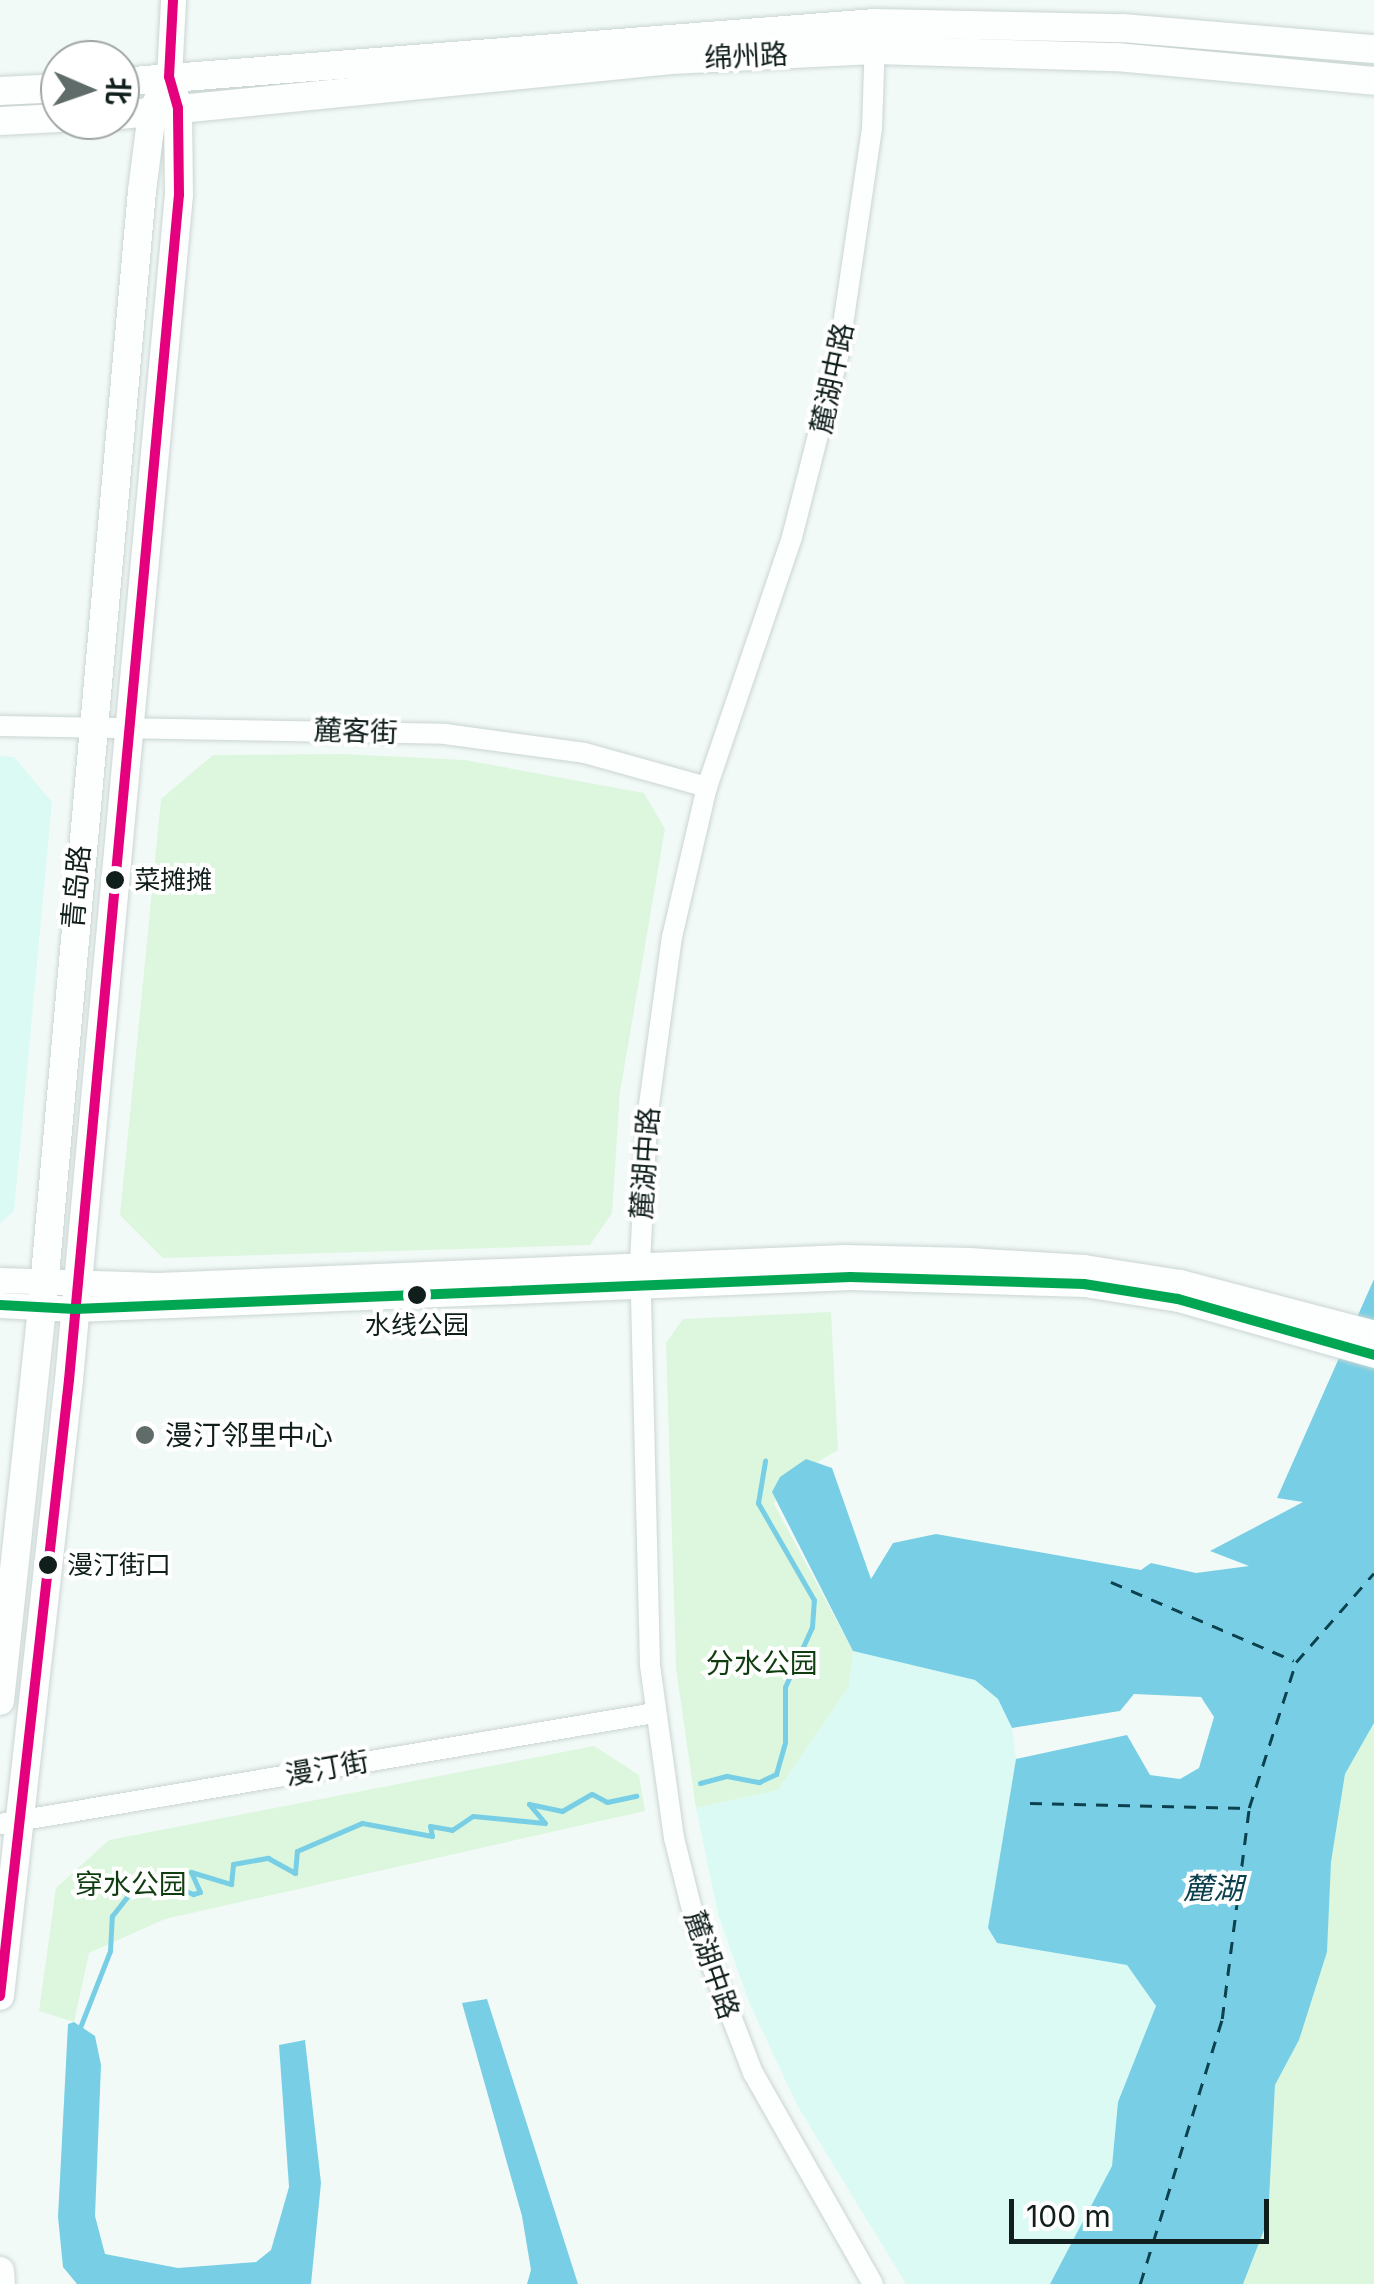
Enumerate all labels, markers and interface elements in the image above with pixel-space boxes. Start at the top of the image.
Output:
street label: 绵州路 [703,37,789,75]
north arrow [40,40,140,140]
text: 北 [101,76,135,106]
street label: 麓湖中路 [804,320,860,436]
street label: 麓客街 [313,713,399,749]
street label: 青岛路 [56,844,96,930]
place label: 菜摊摊 [134,864,212,896]
marker: 菜摊摊 [105,870,125,890]
street label: 麓湖中路 [624,1106,666,1220]
marker: 水线公园 [407,1285,427,1305]
place label: 水线公园 [365,1309,469,1341]
place label: 漫汀邻里中心 [165,1418,333,1452]
marker: 漫汀邻里中心 [134,1424,156,1446]
place label: 漫汀街口 [67,1549,171,1581]
marker: 漫汀街口 [38,1555,58,1575]
park label: 分水公园 [706,1646,818,1680]
street label: 漫汀街 [283,1744,371,1792]
park label: 穿水公园 [75,1867,187,1901]
water label: 麓湖 [1183,1870,1243,1906]
street label: 麓湖中路 [678,1907,746,2023]
scale bar [1014,2179,1274,2241]
text: 100 m [1026,2198,1111,2234]

